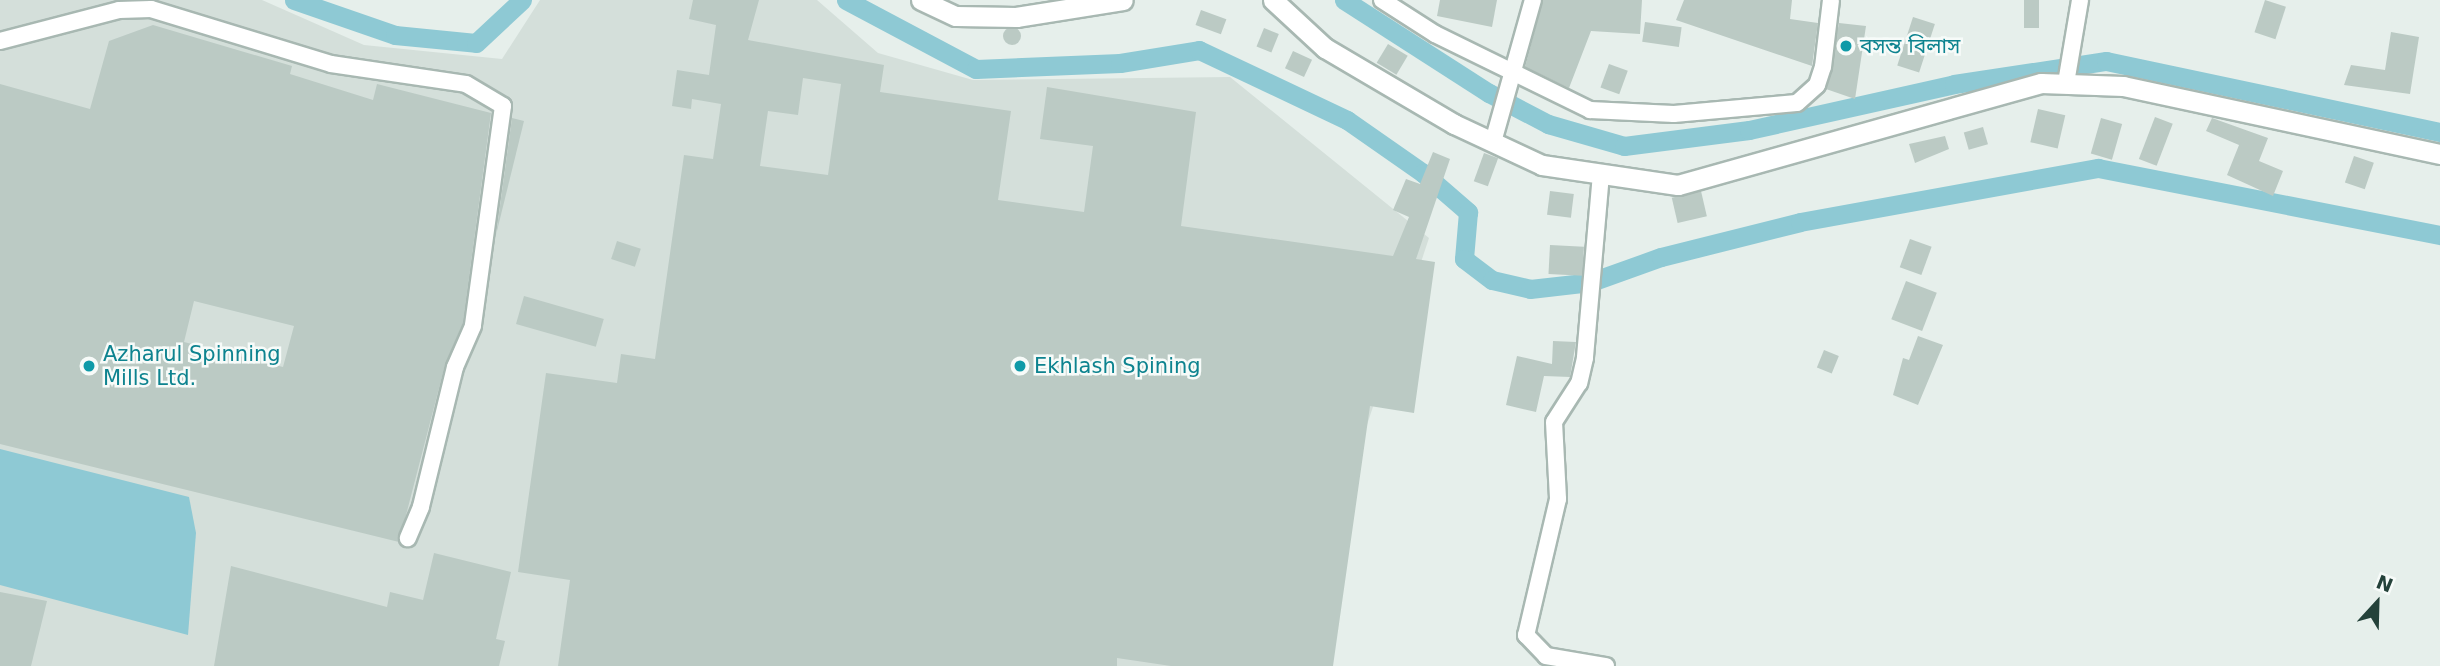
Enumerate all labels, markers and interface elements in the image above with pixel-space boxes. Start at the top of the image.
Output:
place label: বসন্ত বিলাস [1860,33,1960,59]
marker: বসন্ত বিলাস [1838,38,1854,54]
place label: Azharul Spinning Mills Ltd. [103,341,281,391]
place label: Ekhlash Spining [1034,353,1201,379]
marker: Azharul Spinning Mills Ltd. [81,358,97,374]
marker: Ekhlash Spining [1012,358,1028,374]
north arrow [2342,568,2412,638]
text: N [2373,570,2396,597]

